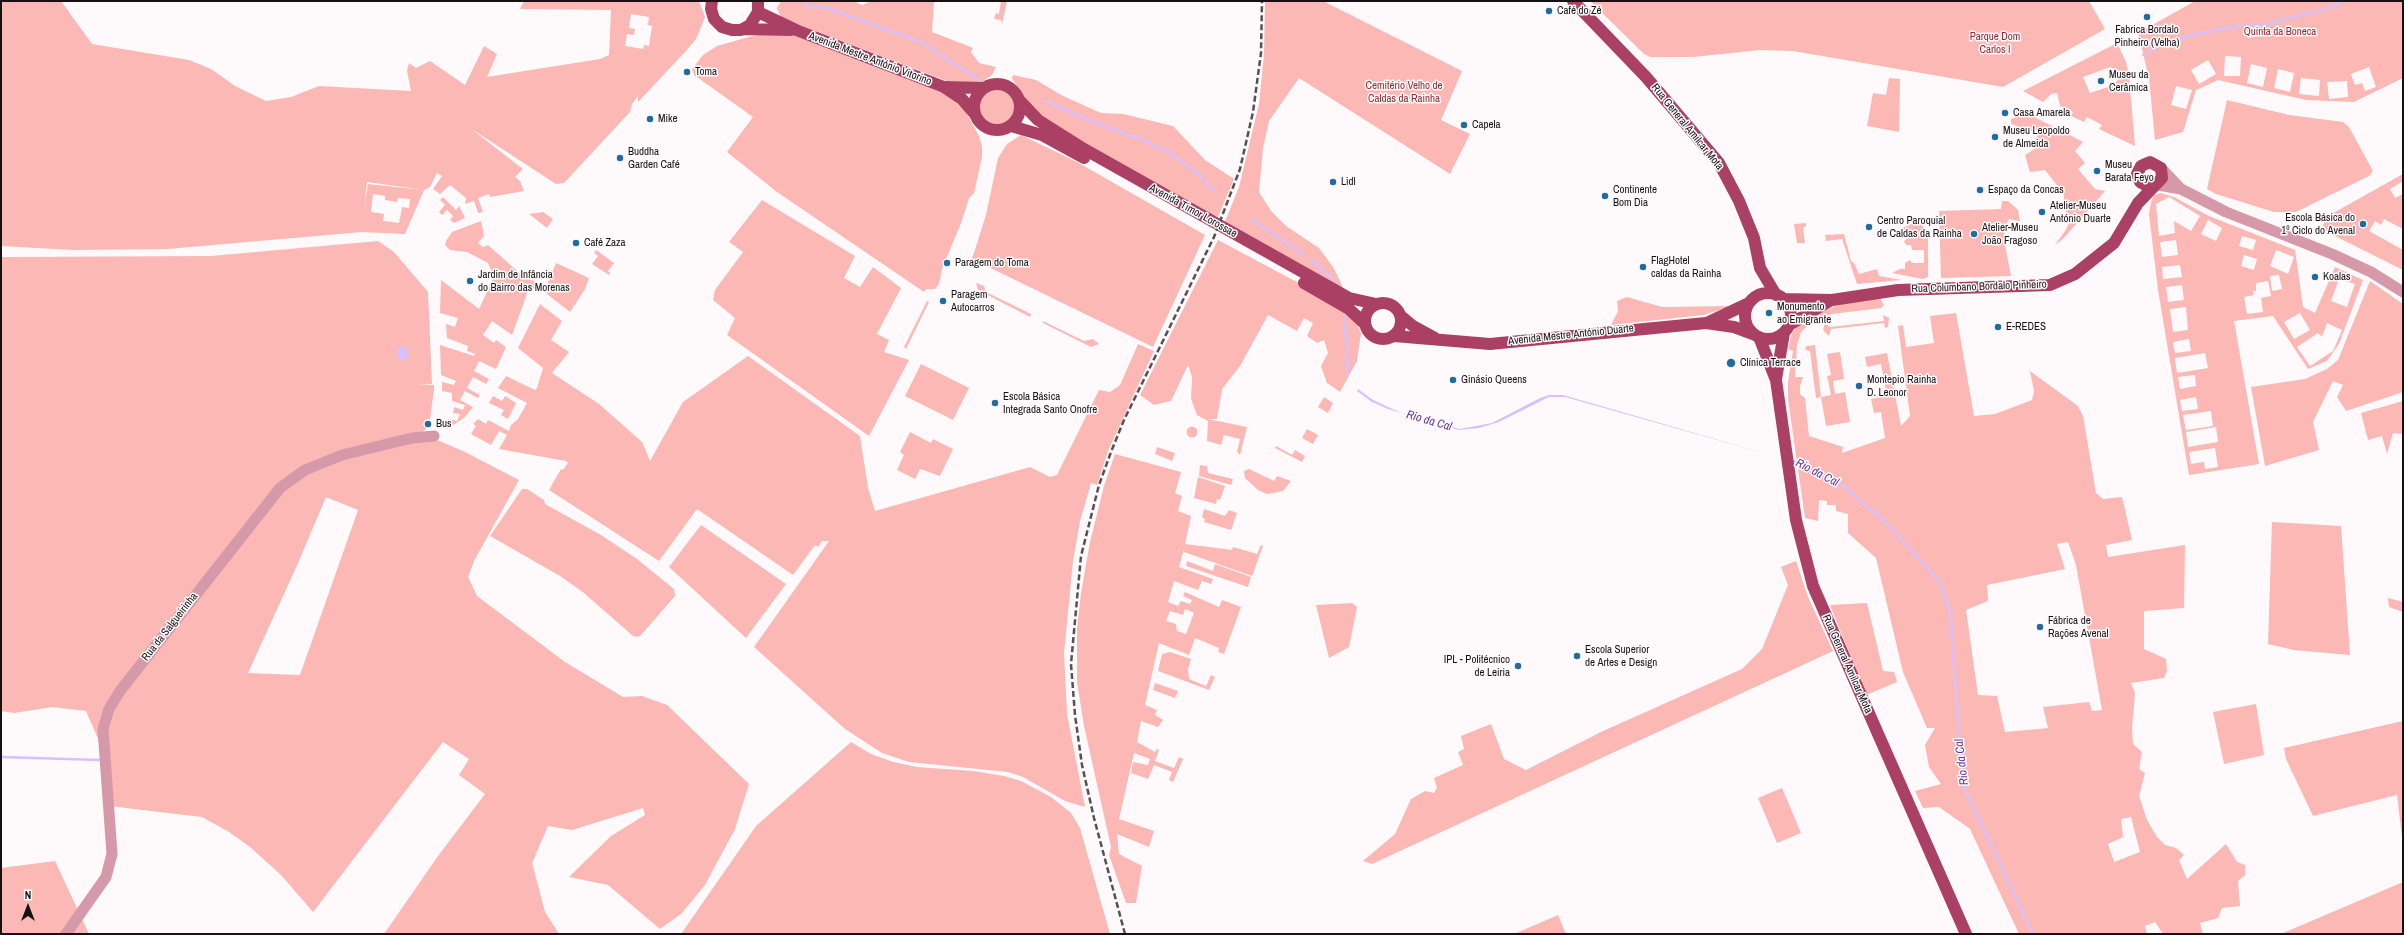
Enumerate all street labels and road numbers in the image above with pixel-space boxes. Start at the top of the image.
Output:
street label: Avenida Mestre António Vitorino [807,29,933,89]
street label: Rua General Amilcar Mota [1648,81,1726,173]
street label: Avenida Timor Lorossae [1147,181,1239,241]
street label: Rua Columbano Bordalo Pinheiro [1911,278,2047,296]
street label: Avenida Mestre António Duarte [1508,322,1634,348]
street label: Rua da Salgueirinha [139,590,201,664]
street label: Rua General Amílcar Mota [1819,613,1875,715]

